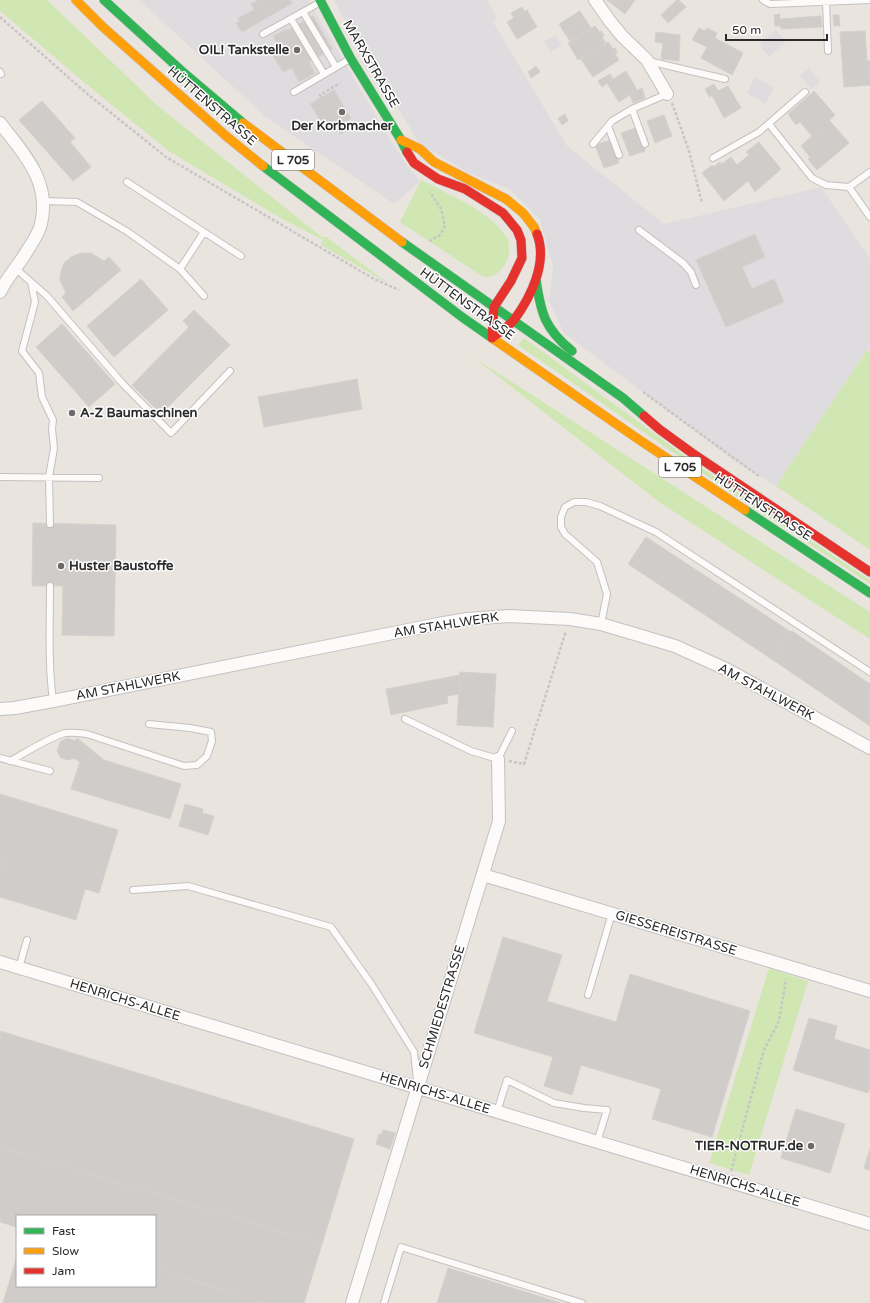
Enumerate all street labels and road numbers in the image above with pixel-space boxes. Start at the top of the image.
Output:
street label: MARXSTRASSE [339,17,403,111]
street label: HÜTTENSTRASSE [164,63,260,149]
road number: L 705 [272,150,314,170]
street label: HÜTTENSTRASSE [417,264,517,344]
road number: L 705 [659,457,701,477]
street label: HÜTTENSTRASSE [711,470,815,544]
street label: AM STAHLWERK [392,609,500,641]
street label: AM STAHLWERK [715,660,817,724]
street label: AM STAHLWERK [74,668,182,704]
street label: GIESSEREISTRASSE [613,907,739,959]
street label: SCHMIEDESTRASSE [416,943,468,1071]
street label: HENRICHS-ALLEE [68,976,182,1024]
street label: HENRICHS-ALLEE [378,1069,492,1117]
street label: HENRICHS-ALLEE [688,1162,802,1210]

